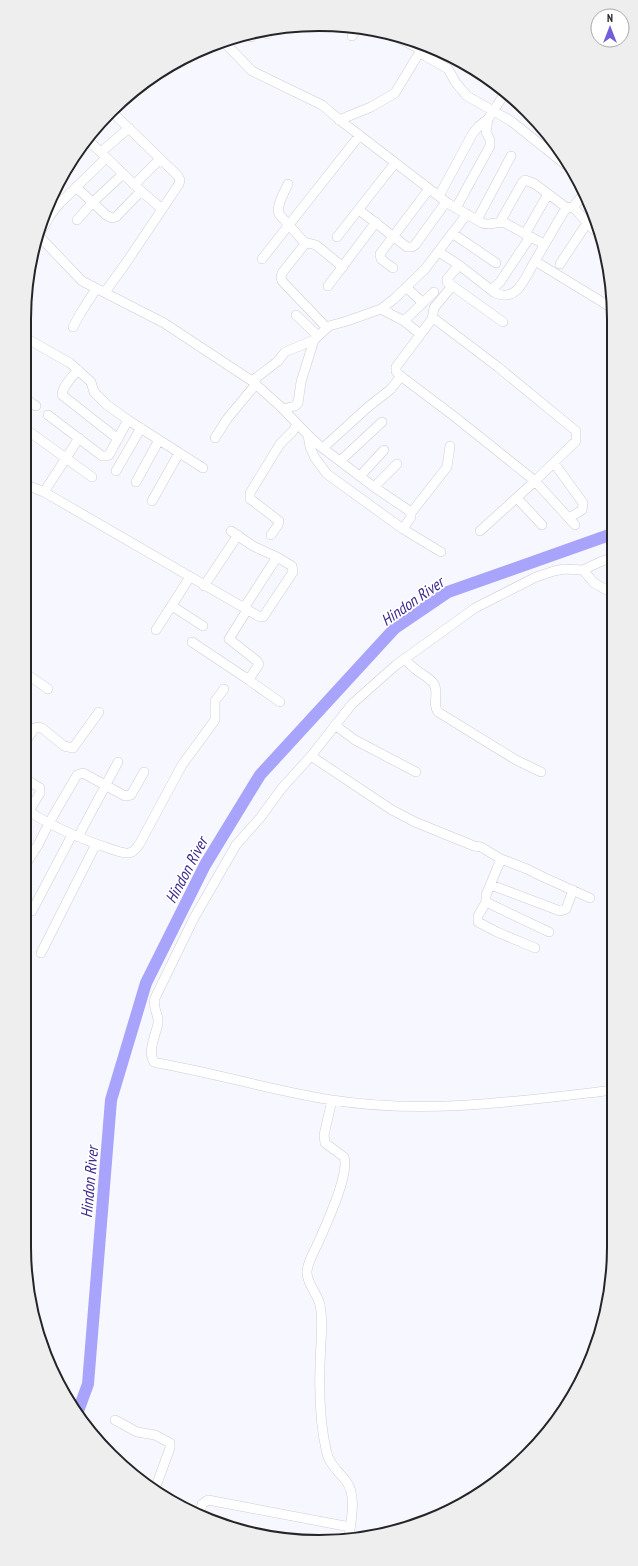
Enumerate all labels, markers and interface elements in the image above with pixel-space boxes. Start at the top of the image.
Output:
north arrow [590,8,630,48]
text: N [607,11,613,25]
water label: Hindon River [377,571,449,630]
water label: Hindon River [160,831,213,906]
water label: Hindon River [76,1143,102,1219]

